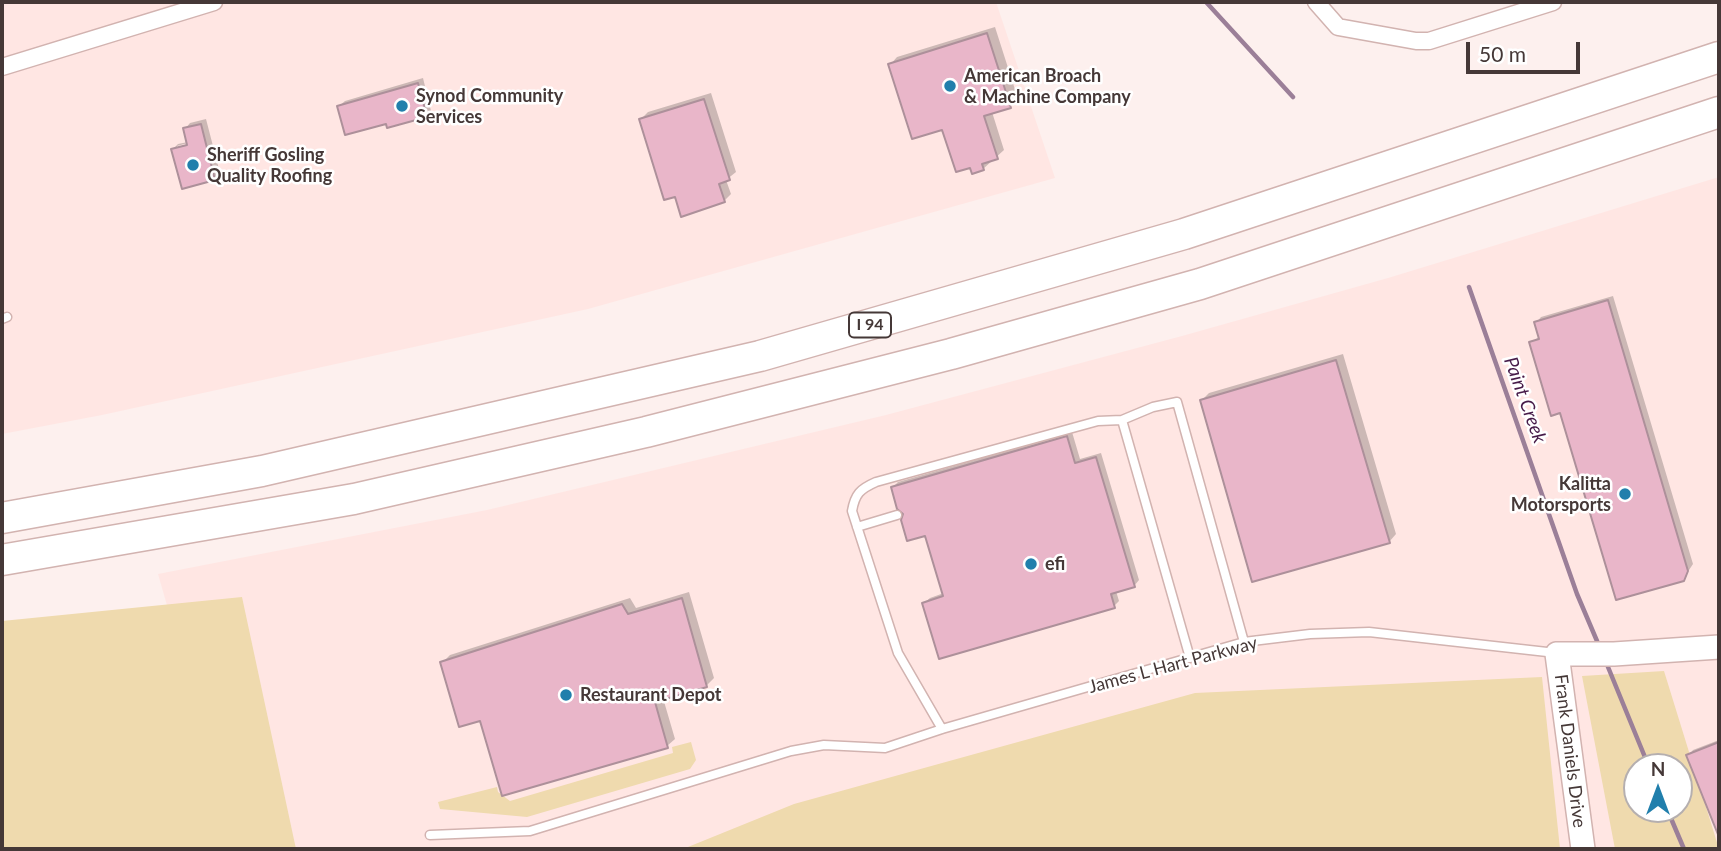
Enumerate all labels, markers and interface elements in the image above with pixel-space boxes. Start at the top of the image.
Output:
scale bar [1469,28,1583,72]
text: 50 m [1479,41,1526,66]
place label: American Broach & Machine Company [964,65,1131,108]
marker: American Broach & Machine Company [942,78,958,94]
place label: Synod Community Services [416,85,563,128]
marker: Synod Community Services [394,98,410,114]
place label: Sheriff Gosling Quality Roofing [207,144,332,186]
marker: Sheriff Gosling Quality Roofing [185,157,201,173]
road number: I 94 [849,312,891,338]
water label: Paint Creek [1499,354,1551,446]
place label: Kalitta Motorsports [1511,473,1611,516]
marker: Kalitta Motorsports [1617,486,1633,502]
place label: efi [1045,553,1065,575]
marker: efi [1023,556,1039,572]
street label: James L Hart Parkway [1086,632,1260,698]
street label: Frank Daniels Drive [1550,673,1590,829]
place label: Restaurant Depot [580,684,722,706]
marker: Restaurant Depot [558,687,574,703]
north arrow [1623,753,1693,823]
text: N [1651,757,1665,780]

